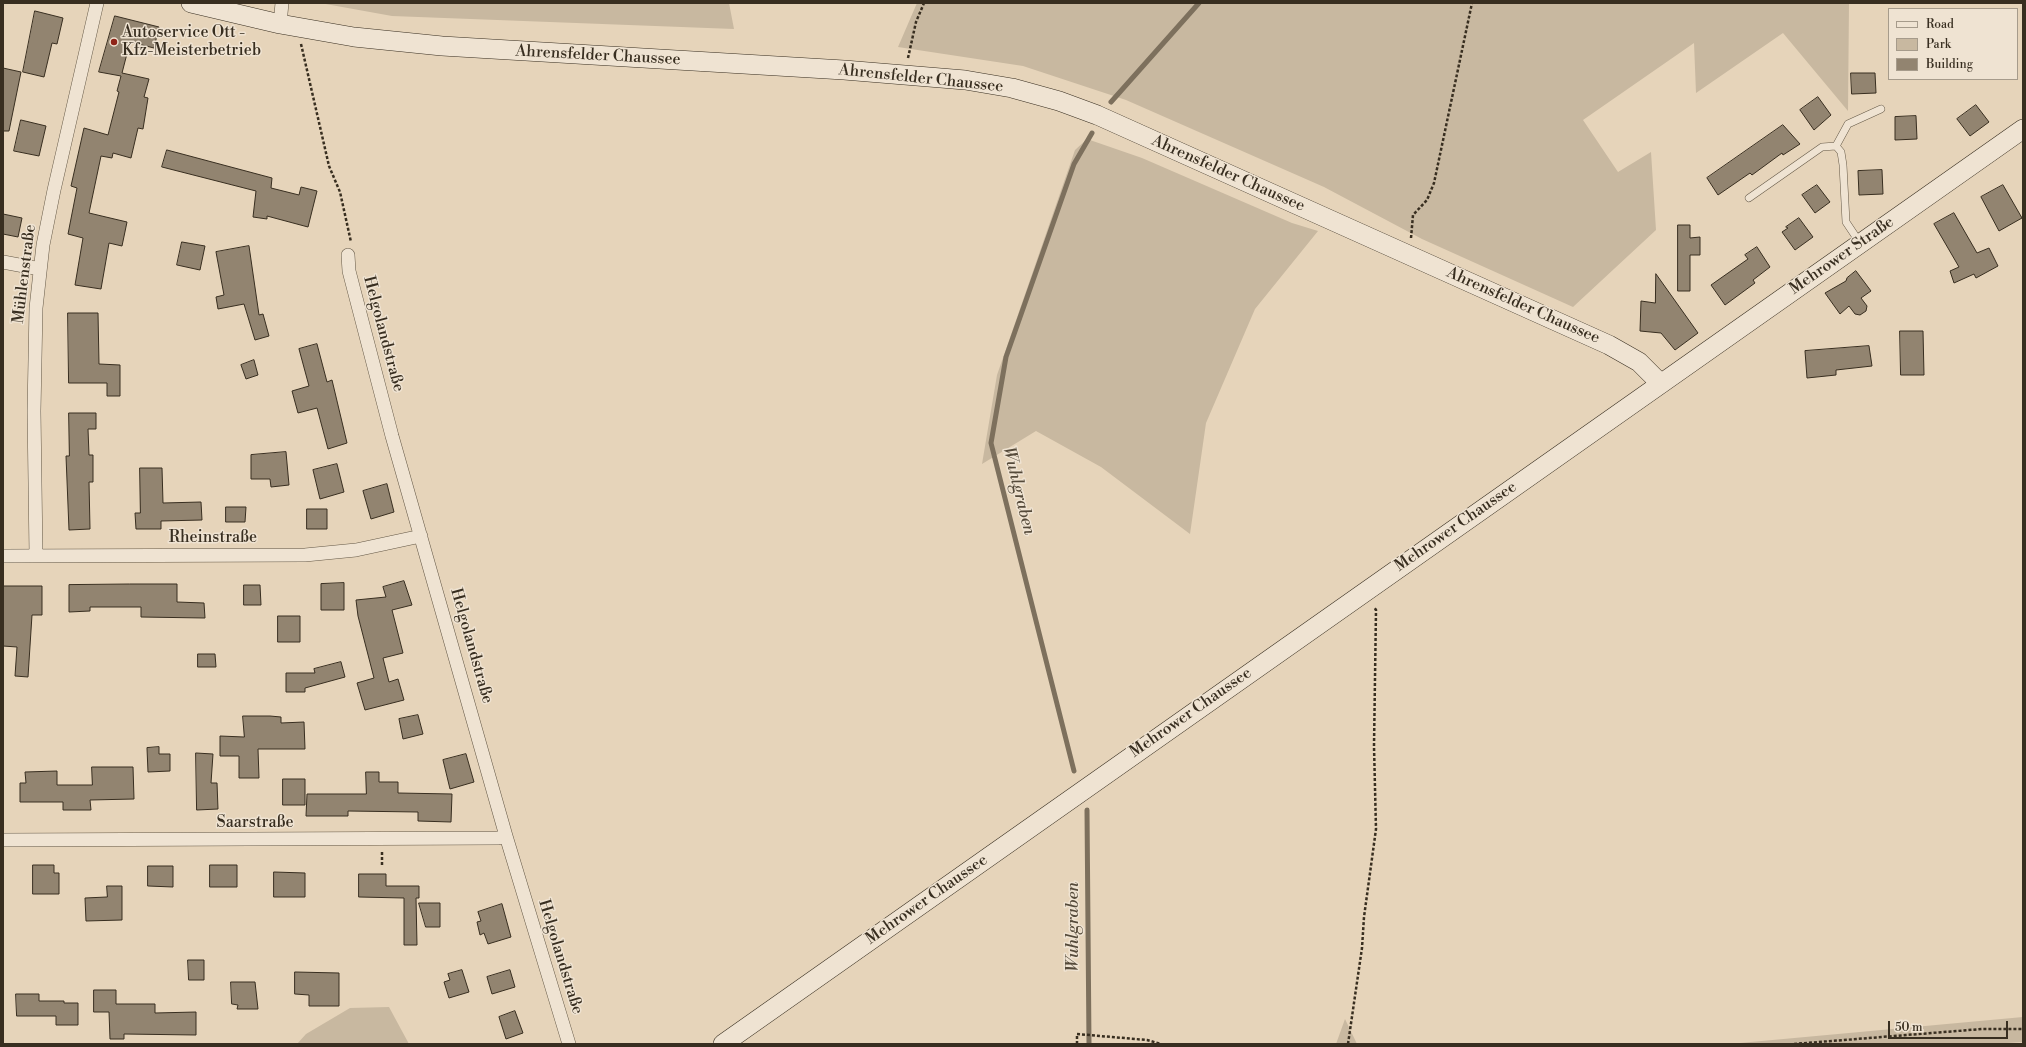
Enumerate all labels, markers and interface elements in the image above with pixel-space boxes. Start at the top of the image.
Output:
legend [1888,8,2018,80]
text: Road [1926,17,1954,32]
place label: Autoservice Ott - Kfz-Meisterbetrieb [122,23,261,61]
marker: Autoservice Ott - Kfz-Meisterbetrieb [109,37,119,47]
text: Park [1926,37,1951,52]
street label: Ahrensfelder Chaussee [515,42,681,70]
text: Building [1926,57,1973,72]
street label: Ahrensfelder Chaussee [838,61,1004,97]
street label: Ahrensfelder Chaussee [1148,132,1308,216]
street label: Mehrower Straße [1786,213,1898,299]
street label: Mühlenstraße [9,223,41,325]
street label: Ahrensfelder Chaussee [1443,264,1603,348]
street label: Helgolandstraße [358,274,408,394]
water label: Wuhlgraben [997,445,1039,537]
street label: Mehrower Chaussee [1391,478,1521,576]
street label: Rheinstraße [169,528,257,548]
street label: Helgolandstraße [445,586,497,706]
street label: Mehrower Chaussee [1126,664,1256,762]
street label: Saarstraße [216,813,294,833]
street label: Mehrower Chaussee [862,851,992,949]
water label: Wuhlgraben [1064,882,1084,972]
street label: Helgolandstraße [533,897,587,1017]
scale bar [1890,1013,2010,1039]
text: 50 m [1895,1020,1923,1035]

